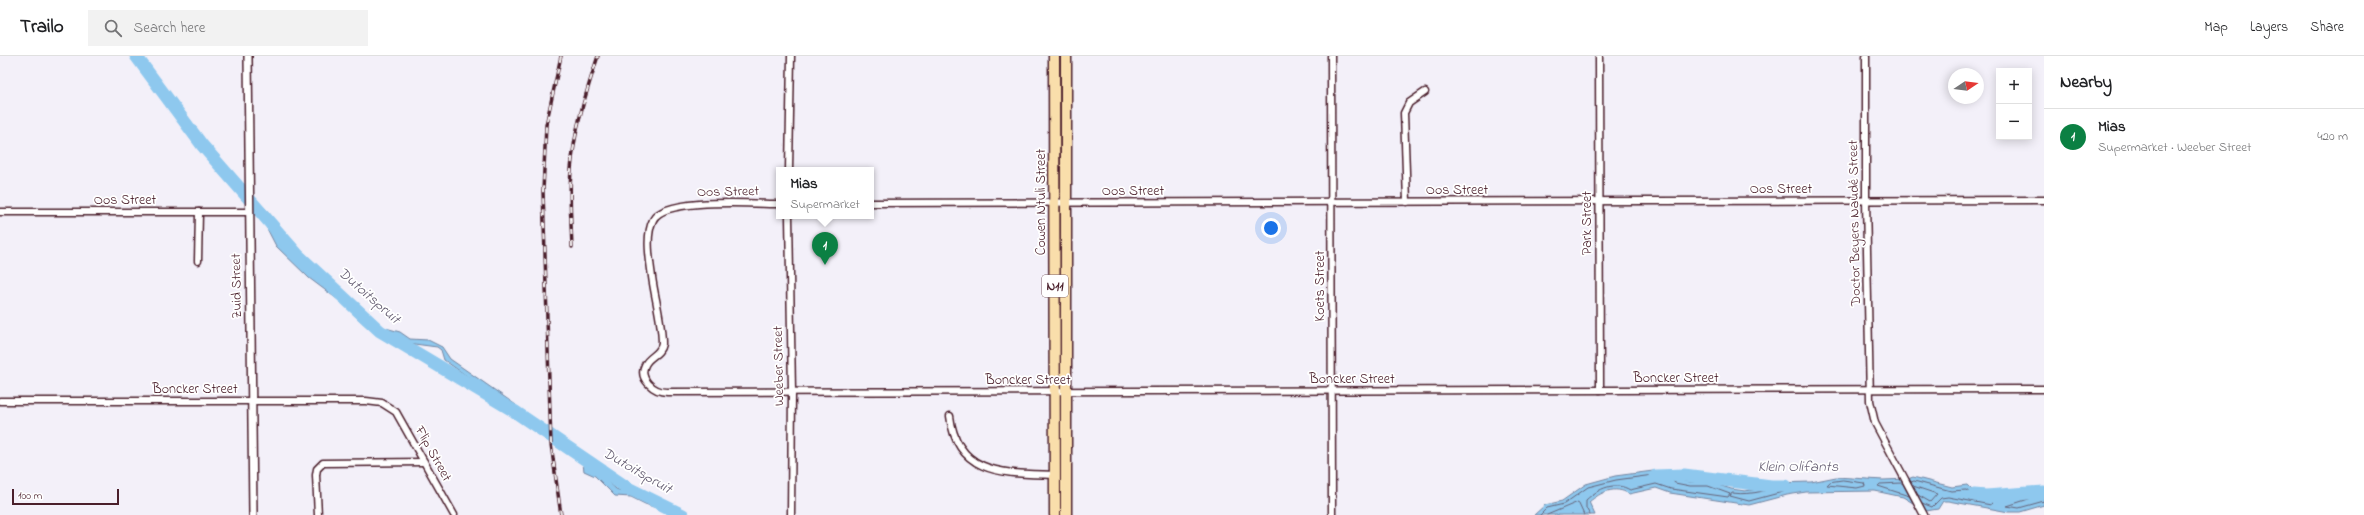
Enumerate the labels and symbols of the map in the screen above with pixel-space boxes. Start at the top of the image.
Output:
north arrow [1948,68,1984,104]
street label: Doctor Beyers Naudé Street [1843,139,1868,307]
street label: Cowen Ntuli Street [1031,148,1052,255]
street label: Oos Street [1750,179,1812,200]
street label: Oos Street [1426,180,1488,201]
street label: Oos Street [697,181,760,203]
street label: Oos Street [1102,181,1164,202]
street label: Oos Street [94,190,156,211]
street label: Park Street [1577,191,1598,255]
your location [1261,218,1281,238]
pin: 1 [812,232,838,265]
street label: Koets Street [1310,250,1331,321]
street label: Zuid Street [226,253,248,319]
water label: Dutoitspruit [333,262,407,331]
road number: N11 [1042,275,1068,297]
street label: Weeber Street [768,325,790,406]
street label: Boncker Street [1632,368,1719,389]
street label: Boncker Street [1308,369,1395,390]
street label: Boncker Street [984,370,1071,391]
street label: Boncker Street [151,379,238,400]
street label: Flip Street [409,422,457,486]
water label: Dutoitspruit [598,442,677,501]
water label: Klein Olifants [1758,456,1839,478]
scale bar [12,487,119,506]

